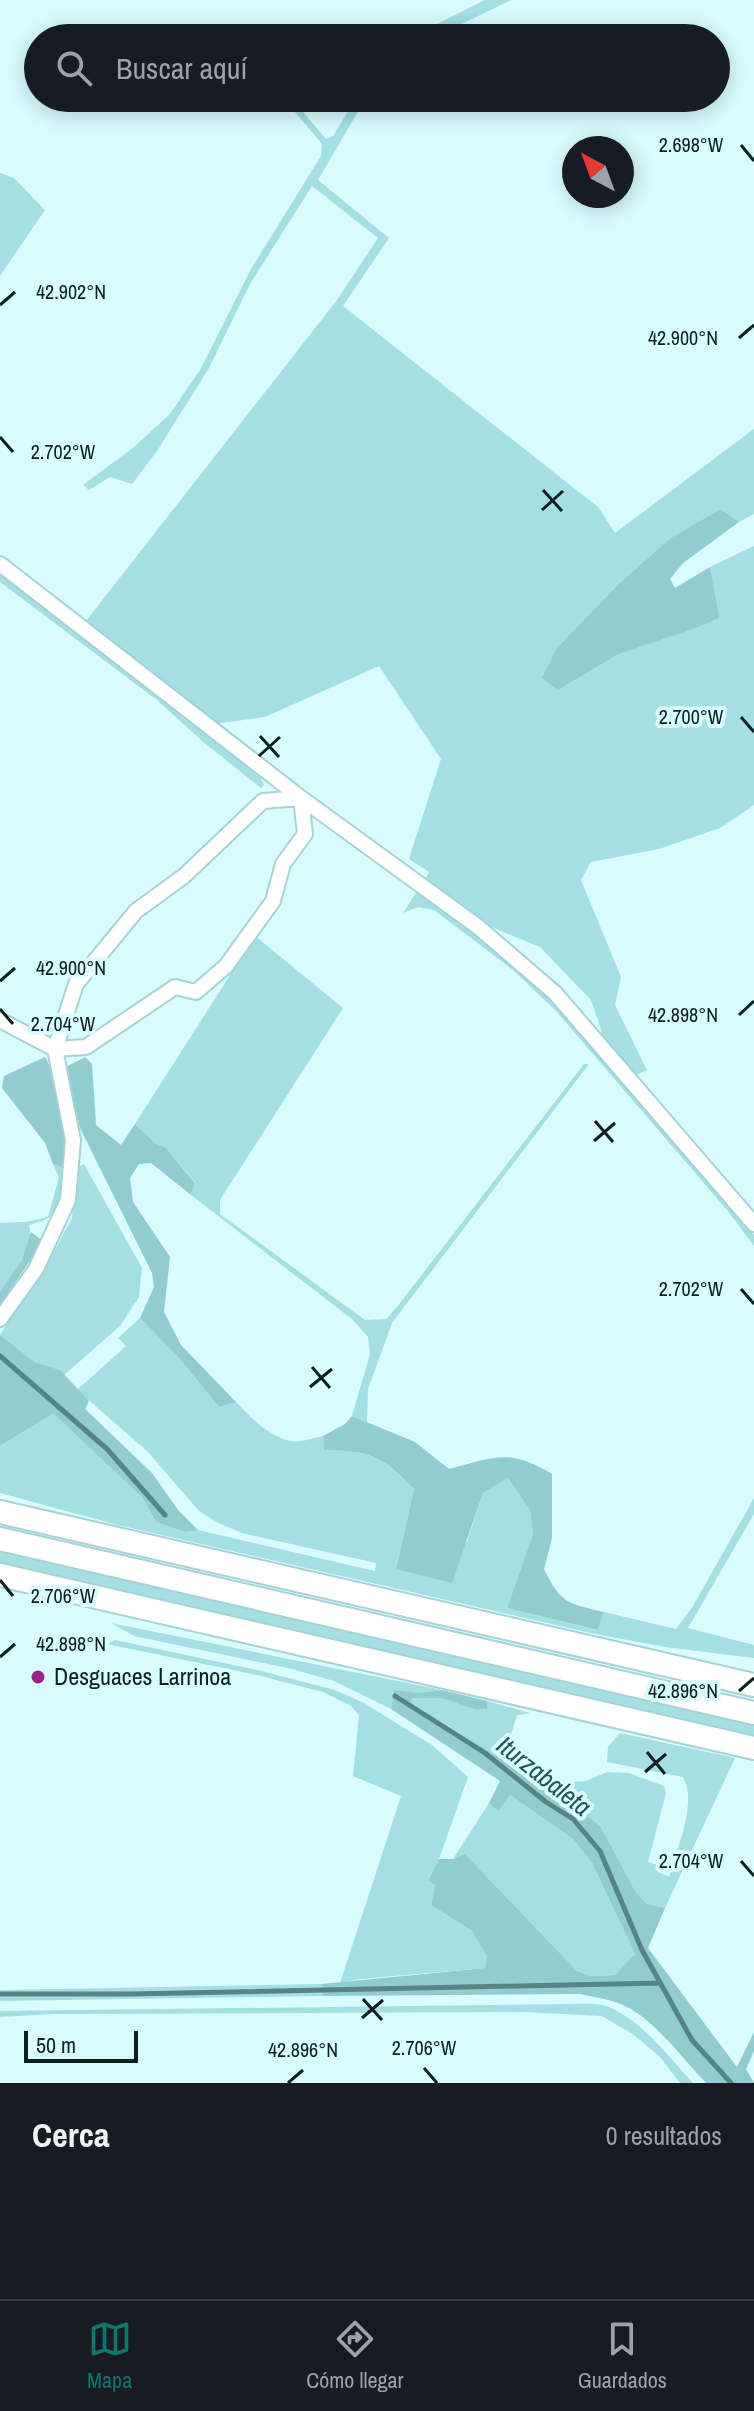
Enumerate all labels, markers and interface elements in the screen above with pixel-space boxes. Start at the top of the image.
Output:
search box [24,24,730,112]
icon: search [52,46,96,90]
text: Buscar aquí [116,48,247,88]
text: 2.698°W [659,131,724,158]
north arrow [562,136,634,208]
text: 42.902°N [36,278,106,305]
text: 42.900°N [648,324,718,351]
text: 2.702°W [31,438,96,465]
text: 2.700°W [659,703,724,730]
text: 42.900°N [36,954,106,981]
text: 42.898°N [648,1001,718,1028]
text: 2.704°W [31,1010,96,1037]
text: 2.702°W [659,1275,724,1302]
text: 2.706°W [31,1582,96,1609]
text: 42.898°N [36,1630,106,1657]
place label: Desguaces Larrinoa [54,1660,231,1692]
marker: Desguaces Larrinoa [29,1668,47,1686]
text: 42.896°N [648,1677,718,1704]
water label: Iturzabaleta [490,1728,599,1824]
text: 2.704°W [659,1847,724,1874]
scale bar [24,2027,138,2063]
text: 50 m [36,2030,76,2060]
text: 2.706°W [392,2034,457,2061]
text: 42.896°N [268,2036,338,2063]
text: Cerca [32,2112,110,2158]
text: 0 resultados [606,2118,722,2153]
tab: Mapa [87,2317,132,2395]
tab: Cómo llegar [306,2317,404,2395]
tab: Guardados [578,2317,667,2395]

